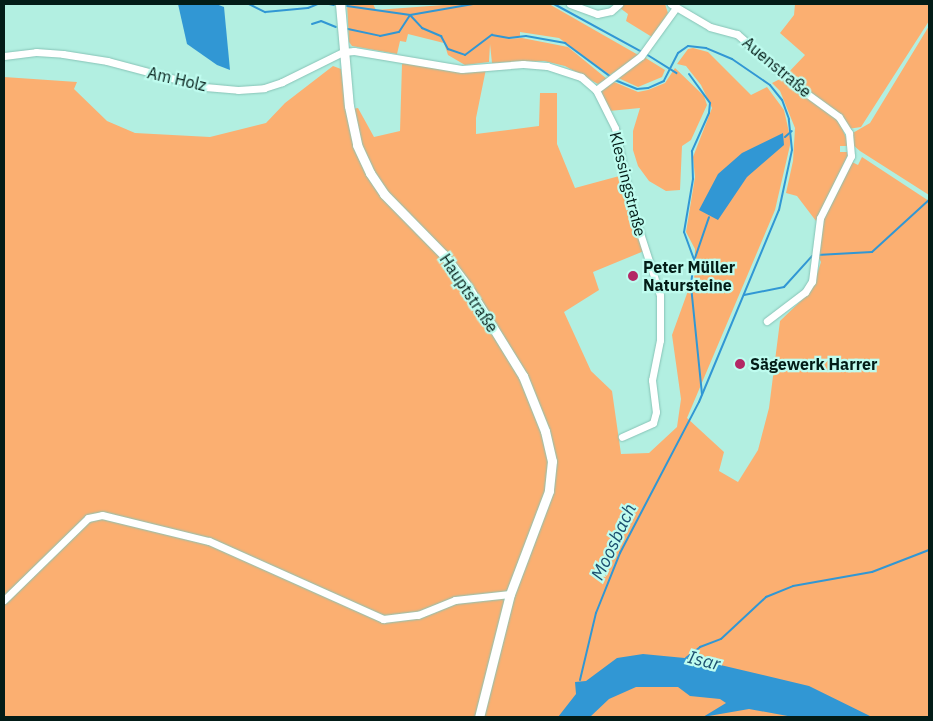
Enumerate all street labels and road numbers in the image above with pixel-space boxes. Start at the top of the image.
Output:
street label: Auenstraße [739,33,815,101]
street label: Am Holz [146,63,208,95]
street label: Klessingstraße [606,130,650,238]
street label: Hauptstraße [436,250,502,336]

